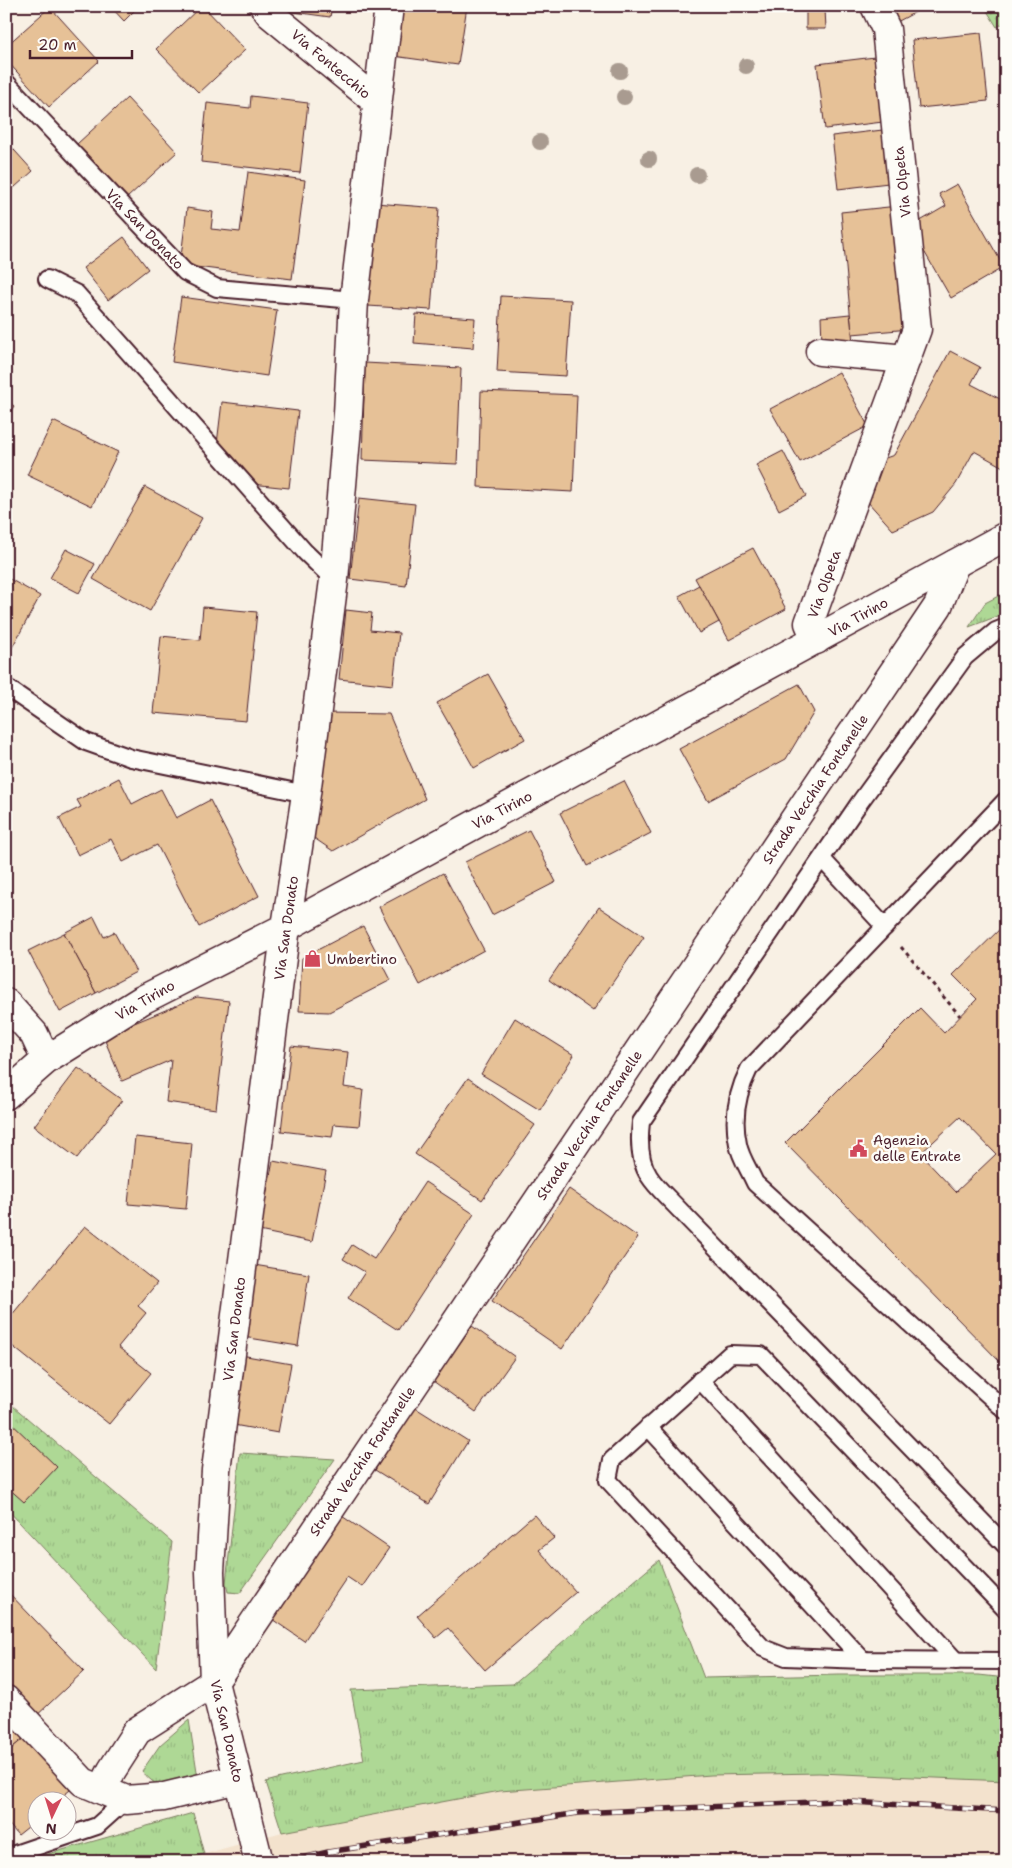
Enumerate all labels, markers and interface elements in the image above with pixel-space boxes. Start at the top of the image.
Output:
street label: Via Fontecchio [287,25,375,103]
scale bar [30,28,132,60]
text: 20 m [38,35,77,55]
street label: Via Olpeta [889,145,915,218]
street label: Via San Donato [102,185,188,273]
street label: Via Olpeta [803,547,845,621]
street label: Via Tirino [825,593,891,641]
street label: Strada Vecchia Fontanelle [758,711,872,867]
street label: Via Tirino [469,787,535,833]
street label: Via San Donato [270,875,302,981]
shop icon: Umbertino [303,949,323,969]
place label: Umbertino [327,950,397,968]
street label: Via Tirino [112,976,178,1024]
street label: Strada Vecchia Fontanelle [532,1047,646,1203]
place label: Agenzia delle Entrate [873,1131,961,1165]
public building icon: Agenzia delle Entrate [849,1138,869,1158]
street label: Via San Donato [219,1276,249,1382]
street label: Strada Vecchia Fontanelle [305,1383,419,1539]
street label: Via San Donato [206,1678,248,1784]
north arrow [28,1790,78,1840]
text: N [45,1820,57,1838]

